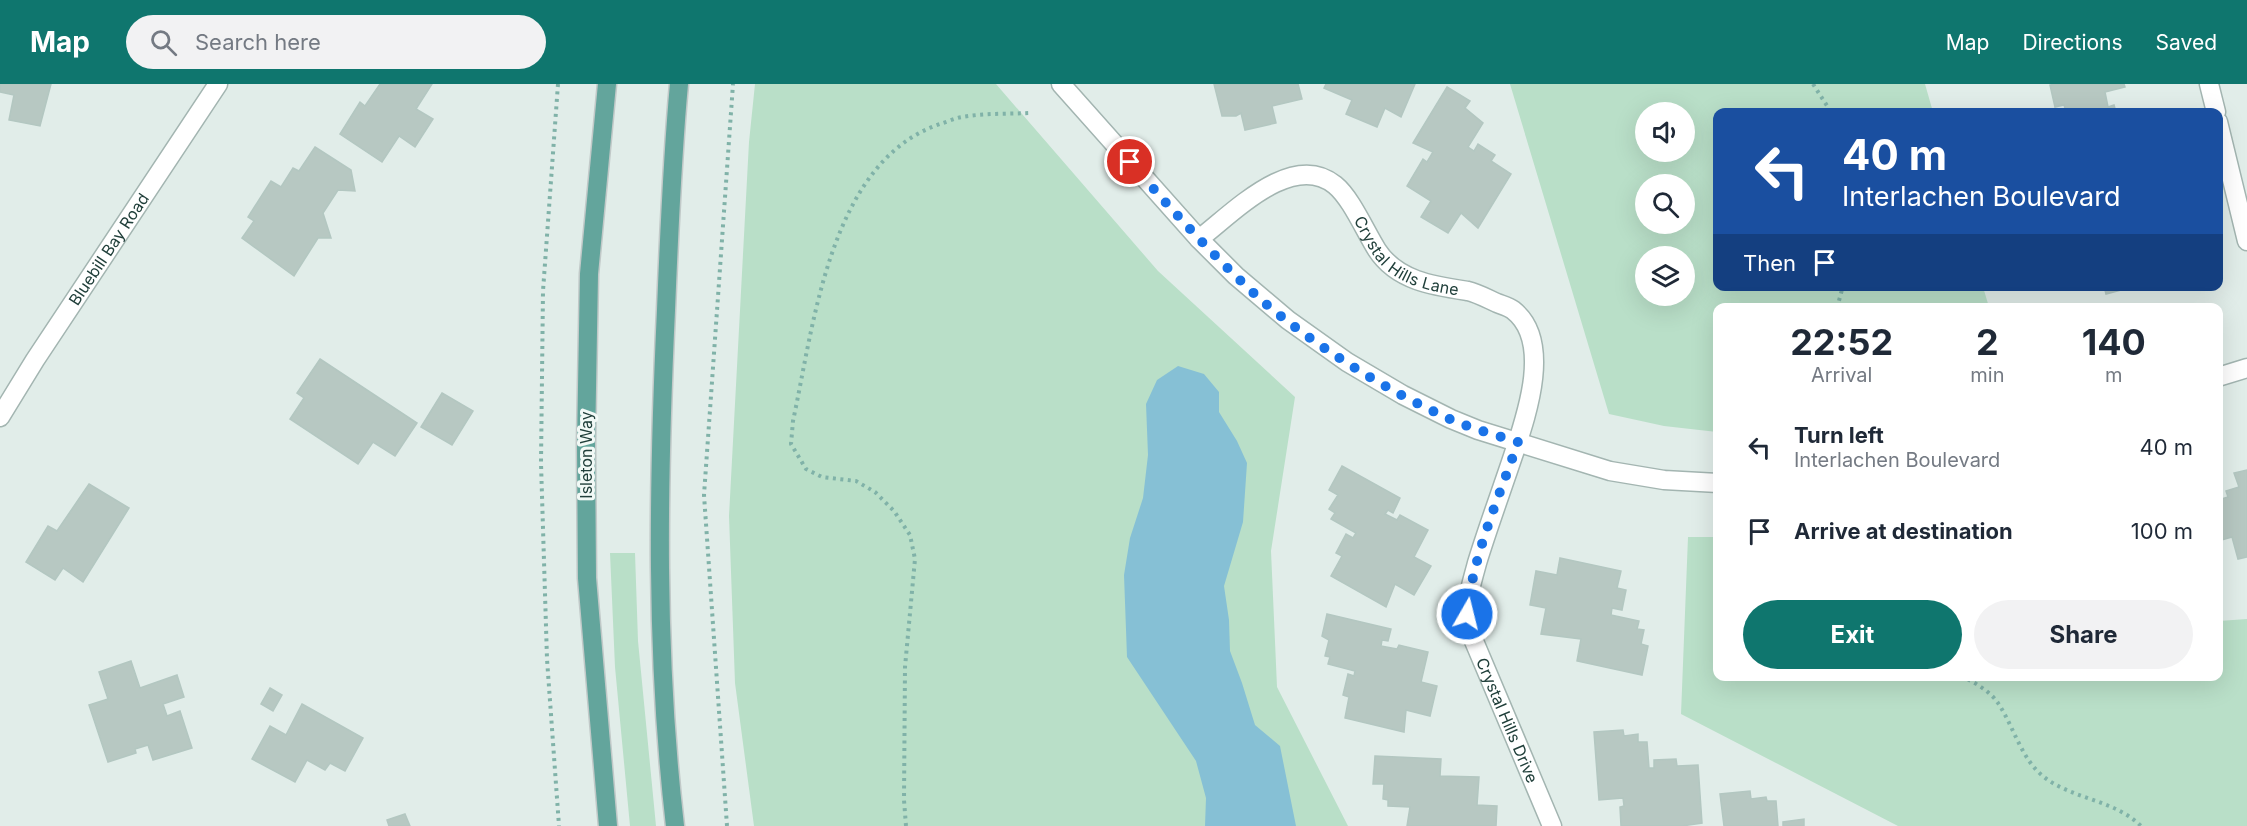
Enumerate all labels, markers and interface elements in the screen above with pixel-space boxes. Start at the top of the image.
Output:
search box [126,15,546,69]
text: Map [30,25,90,59]
icon: search [147,26,180,59]
text: Search here [195,29,321,55]
text: Map [1946,30,1989,55]
text: Directions [2022,30,2123,55]
text: Saved [2156,30,2217,55]
map controls [1635,102,1695,306]
button: sound [1635,102,1695,162]
text: 40 m [1842,129,1947,180]
icon: left [1743,132,1821,210]
pin [1104,136,1155,187]
icon: arrive [1113,145,1146,178]
button: search [1635,174,1695,234]
text: Interlachen Boulevard [1842,180,2121,213]
street label: Bluebill Bay Road [64,189,153,309]
street label: Crystal Hills Lane [1350,212,1460,300]
button: layers [1635,246,1695,306]
icon: arrive [1808,246,1841,279]
text: Then [1743,250,1796,276]
text: 22:52 [1790,320,1893,364]
text: 2 [1976,320,1999,364]
text: 140 [2082,320,2146,364]
text: Arrival [1811,363,1872,387]
text: min [1970,363,2005,387]
text: m [2105,363,2123,387]
street label: Isleton Way [576,411,596,499]
text: Turn left [1794,422,1884,448]
icon: left [1743,431,1776,464]
text: 40 m [2139,434,2193,460]
text: Interlachen Boulevard [1794,448,2000,472]
icon: arrive [1743,515,1776,548]
text: Arrive at destination [1794,518,2013,544]
text: 100 m [2131,518,2193,544]
position arrow [1435,582,1499,646]
button: Exit [1743,600,1962,669]
button: Share [1974,600,2193,669]
street label: Crystal Hills Drive [1472,654,1543,786]

